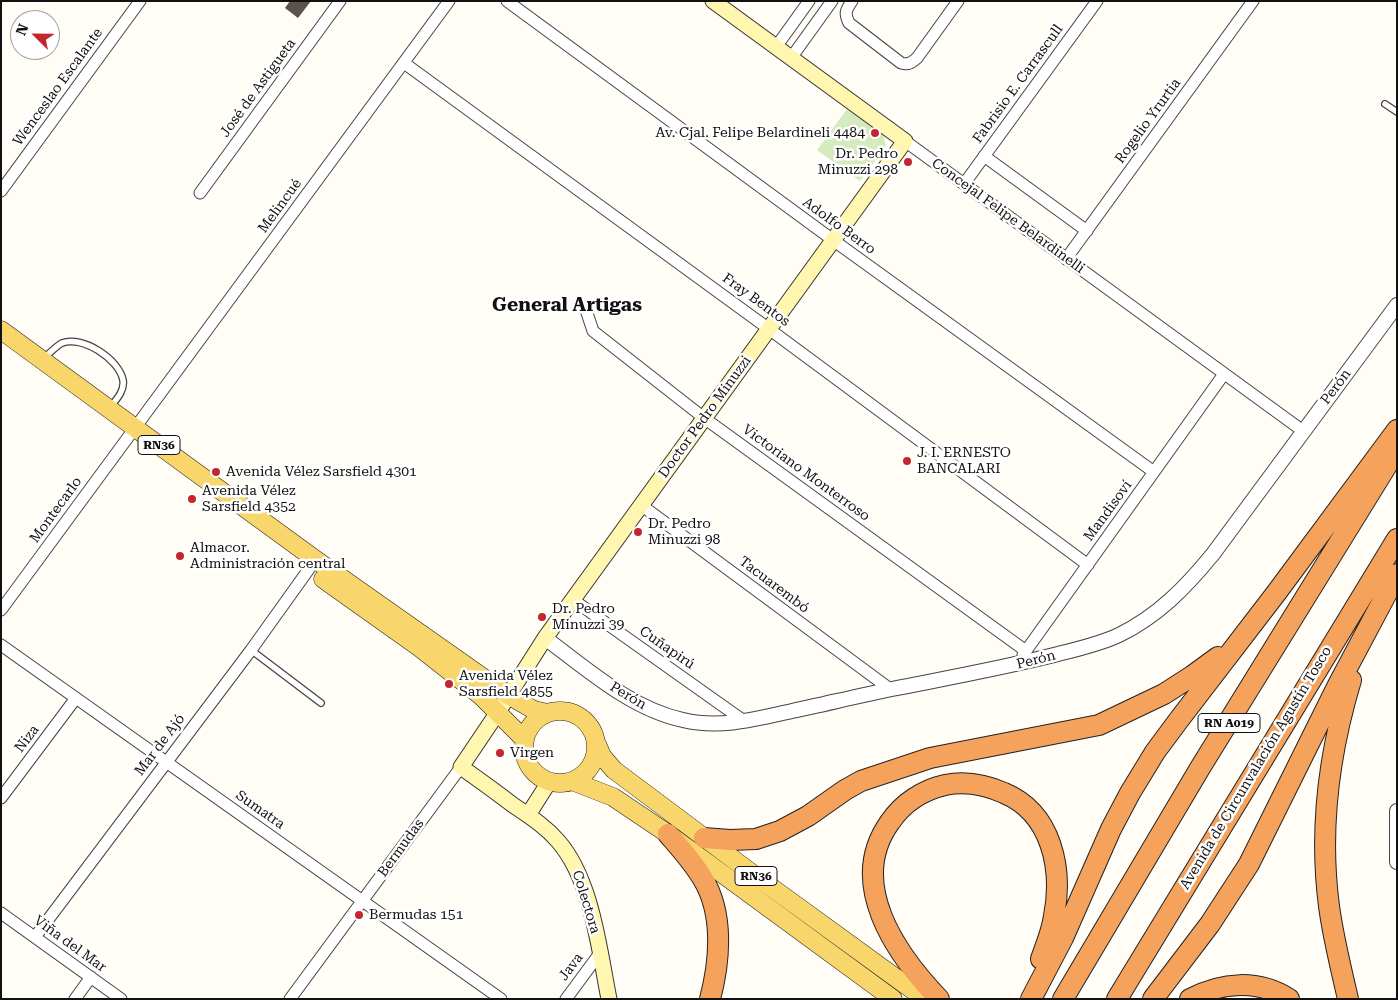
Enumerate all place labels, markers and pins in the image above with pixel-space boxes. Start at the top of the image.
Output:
place label: Av. Cjal. Felipe Belardineli 4484 [655,125,865,141]
marker: Av. Cjal. Felipe Belardineli 4484 [869,127,881,139]
place label: Dr. Pedro Minuzzi 298 [818,146,898,178]
marker: Dr. Pedro Minuzzi 298 [902,156,914,168]
place label: J. I. ERNESTO BANCALARI [917,445,1011,478]
marker: J. I. ERNESTO BANCALARI [901,455,913,467]
place label: Avenida Vélez Sarsfield 4301 [226,464,417,480]
marker: Avenida Vélez Sarsfield 4301 [210,466,222,478]
place label: Avenida Vélez Sarsfield 4352 [202,483,296,516]
marker: Avenida Vélez Sarsfield 4352 [186,493,198,505]
place label: Dr. Pedro Minuzzi 98 [648,516,720,548]
marker: Dr. Pedro Minuzzi 98 [632,526,644,538]
place label: Almacor. Administración central [190,540,345,572]
marker: Almacor. Administración central [174,550,186,562]
place label: Dr. Pedro Minuzzi 39 [552,601,624,634]
marker: Dr. Pedro Minuzzi 39 [536,611,548,623]
place label: Avenida Vélez Sarsfield 4855 [459,668,553,700]
marker: Avenida Vélez Sarsfield 4855 [443,678,455,690]
place label: Virgen [510,745,554,761]
marker: Virgen [494,747,506,759]
place label: Bermudas 151 [369,907,464,923]
marker: Bermudas 151 [353,909,365,921]

